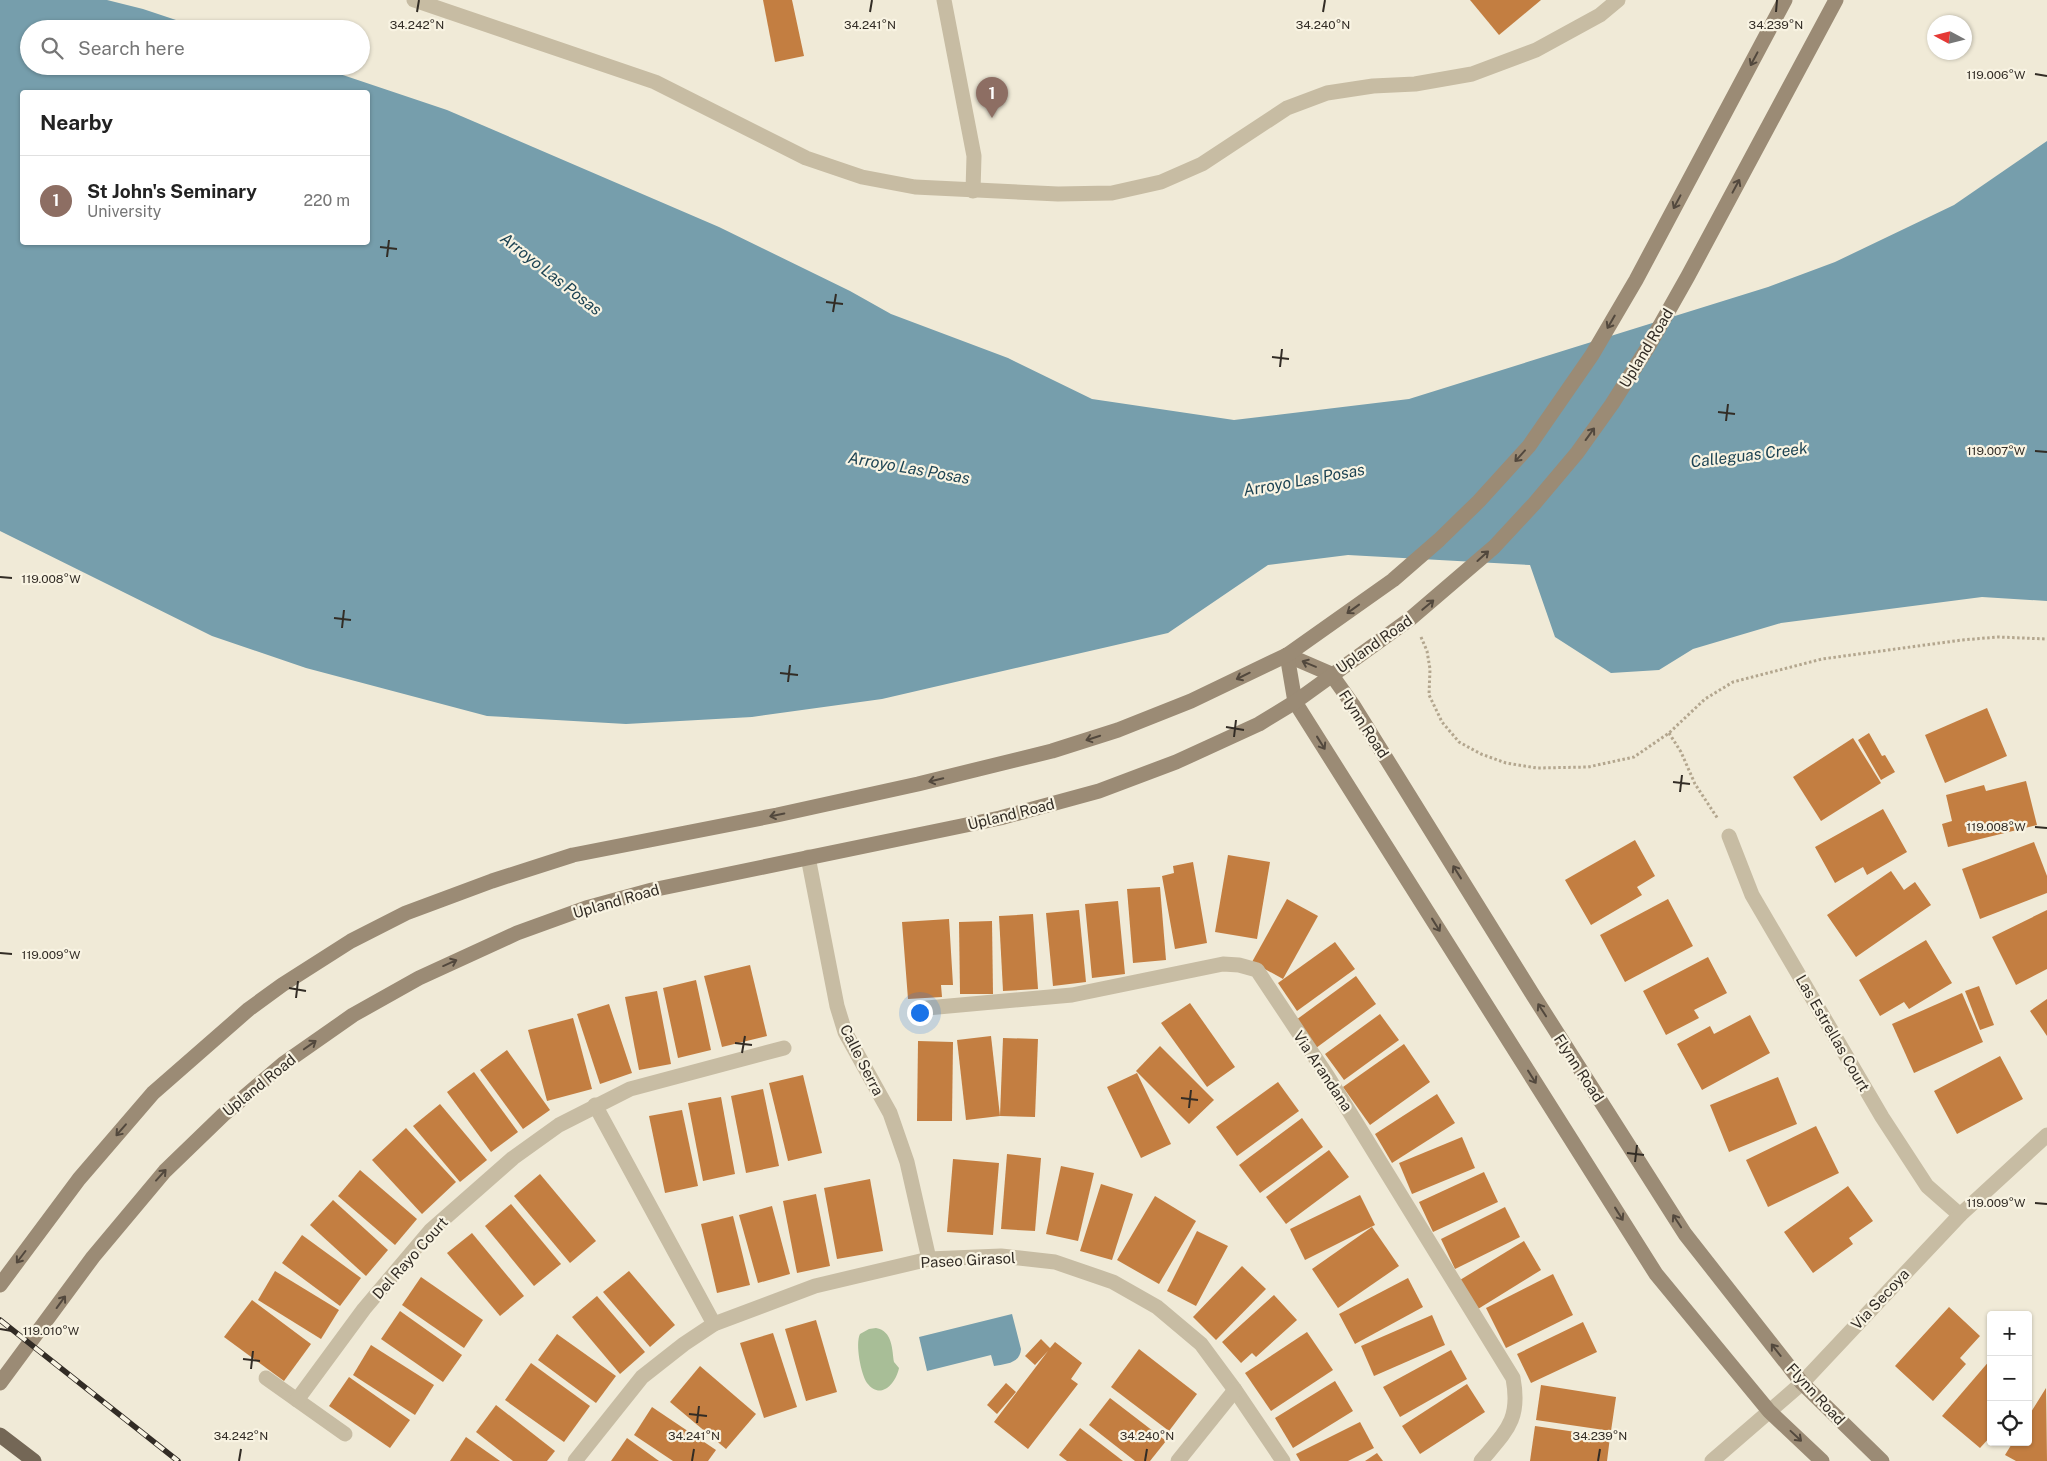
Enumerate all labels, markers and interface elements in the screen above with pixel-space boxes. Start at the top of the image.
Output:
north arrow [1927,15,1972,60]
text: 34.242°N [390,18,444,32]
text: 34.241°N [844,18,896,32]
text: 34.240°N [1296,18,1350,32]
text: 34.239°N [1749,18,1803,32]
search box [20,20,370,75]
icon: search [38,34,66,62]
text: Search here [78,37,185,59]
one-way arrow [1748,51,1758,65]
text: 119.006°W [1967,68,2026,82]
pin: 1 [976,77,1008,118]
text: Nearby [40,110,113,135]
one-way arrow [1731,179,1741,194]
text: St John's Seminary [87,180,257,202]
text: 1 [53,191,59,210]
text: 220 m [303,191,350,210]
one-way arrow [1672,194,1681,209]
text: University [87,202,161,221]
water label: Arroyo Las Posas [497,229,605,319]
street label: Upland Road [1616,305,1676,391]
one-way arrow [1606,315,1616,329]
one-way arrow [1585,427,1595,441]
water label: Calleguas Creek [1690,438,1809,472]
text: 119.007°W [1967,444,2026,458]
water label: Arroyo Las Posas [847,448,971,488]
one-way arrow [1514,450,1526,463]
water label: Arroyo Las Posas [1242,460,1366,500]
one-way arrow [1477,550,1490,562]
text: 119.008°W [21,572,81,586]
one-way arrow [1421,599,1434,610]
one-way arrow [1346,604,1360,614]
street label: Upland Road [1333,612,1415,676]
one-way arrow [1302,659,1317,669]
one-way arrow [1236,672,1251,681]
street label: Flynn Road [1336,687,1392,761]
one-way arrow [1086,734,1101,743]
one-way arrow [1316,735,1326,749]
one-way arrow [928,776,944,785]
street label: Upland Road [966,795,1056,833]
one-way arrow [770,810,786,820]
text: 119.008°W [1966,820,2026,834]
one-way arrow [1451,866,1461,880]
street label: Upland Road [571,881,661,921]
one-way arrow [1431,917,1441,931]
text: 119.009°W [22,948,81,962]
one-way arrow [442,958,457,967]
street label: Las Estrellas Court [1793,972,1873,1094]
your location [907,1000,933,1026]
one-way arrow [1537,1004,1547,1018]
street label: Calle Serra [837,1022,887,1098]
street label: Via Arandana [1290,1028,1356,1114]
street label: Flynn Road [1551,1031,1607,1105]
one-way arrow [303,1040,317,1050]
street label: Upland Road [219,1050,299,1120]
one-way arrow [1527,1069,1537,1083]
one-way arrow [116,1123,127,1136]
one-way arrow [156,1168,167,1181]
text: 119.009°W [1967,1196,2026,1210]
one-way arrow [1614,1207,1624,1221]
street label: Del Rayo Court [369,1214,451,1302]
one-way arrow [1672,1214,1682,1228]
street label: Paseo Girasol [920,1249,1016,1271]
one-way arrow [15,1250,26,1263]
street label: Via Secoya [1848,1265,1912,1333]
one-way arrow [56,1295,66,1309]
map controls [1987,1311,2032,1446]
button: + [1987,1311,2032,1356]
text: 119.010°W [23,1324,80,1338]
one-way arrow [1771,1343,1781,1357]
button: − [1987,1356,2032,1401]
street label: Flynn Road [1783,1360,1849,1428]
button: locate [1987,1401,2032,1446]
text: 34.242°N [214,1429,268,1443]
text: 34.241°N [668,1429,720,1443]
text: 34.240°N [1120,1429,1174,1443]
text: 34.239°N [1573,1429,1627,1443]
one-way arrow [1789,1430,1802,1442]

